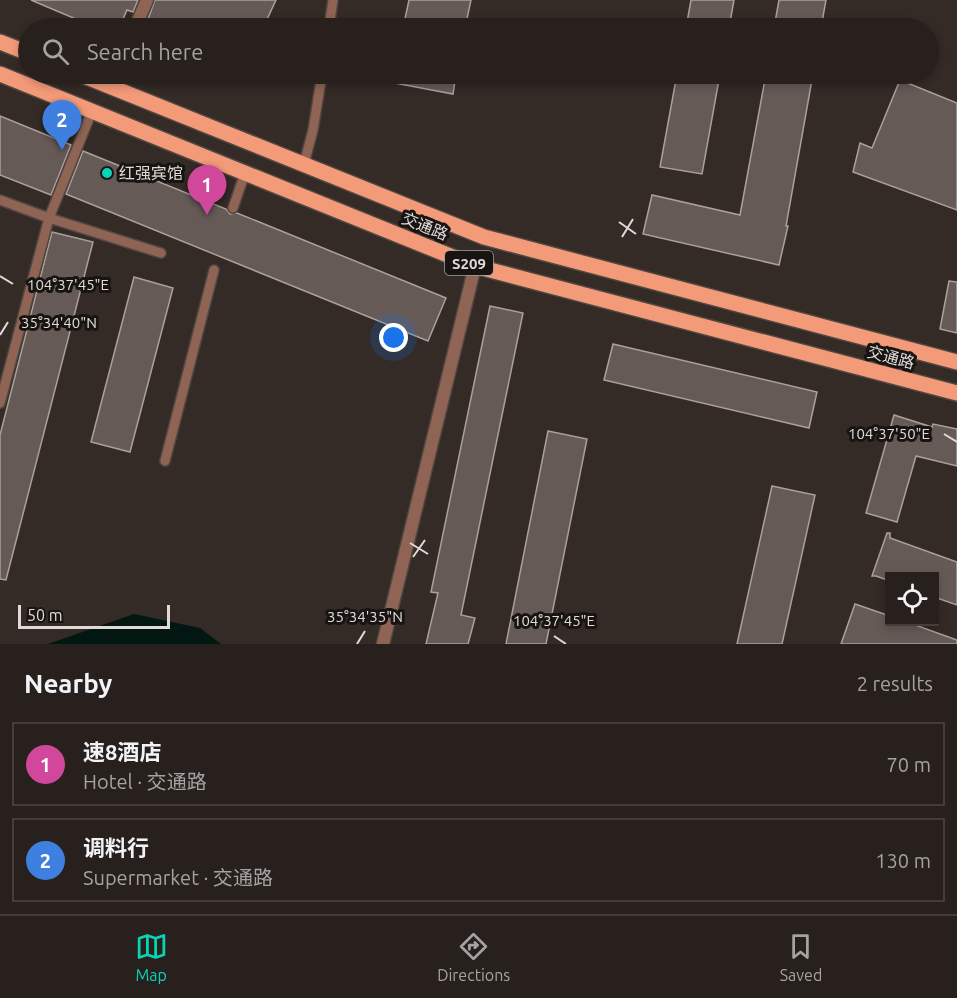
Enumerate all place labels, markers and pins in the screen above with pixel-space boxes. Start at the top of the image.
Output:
pin: 2 [42,100,82,150]
place label: 红强宾馆 [119,164,183,182]
marker: 红强宾馆 [100,166,114,180]
pin: 1 [188,166,226,215]

